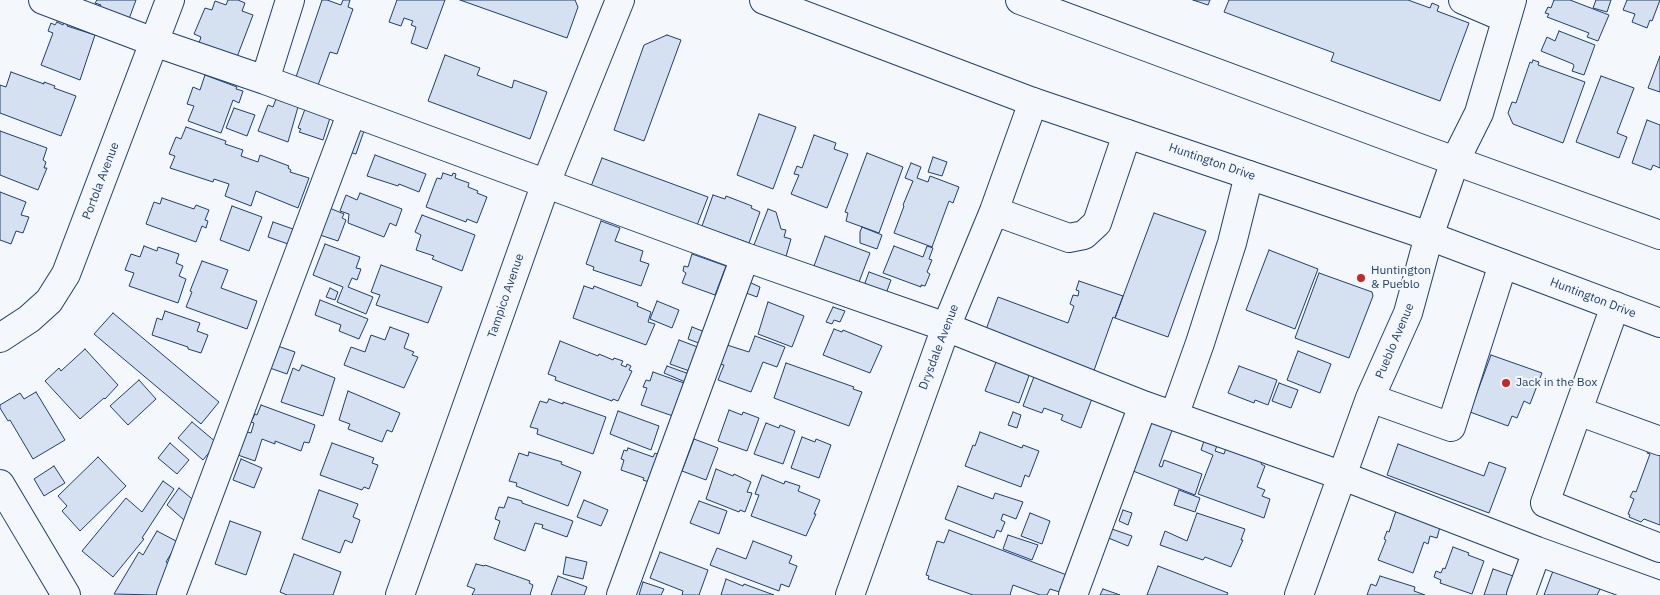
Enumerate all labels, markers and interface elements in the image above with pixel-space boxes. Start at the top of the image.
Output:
street label: Portola Avenue [80,140,122,222]
street label: Huntington Drive [1167,140,1257,184]
street label: Tampico Avenue [485,252,527,340]
place label: Huntington & Pueblo [1371,264,1431,292]
marker: Huntington & Pueblo [1355,272,1367,284]
street label: Huntington Drive [1548,275,1638,321]
street label: Pueblo Avenue [1373,301,1417,381]
street label: Drysdale Avenue [916,302,962,392]
place label: Jack in the Box [1516,376,1597,390]
marker: Jack in the Box [1500,377,1512,389]

